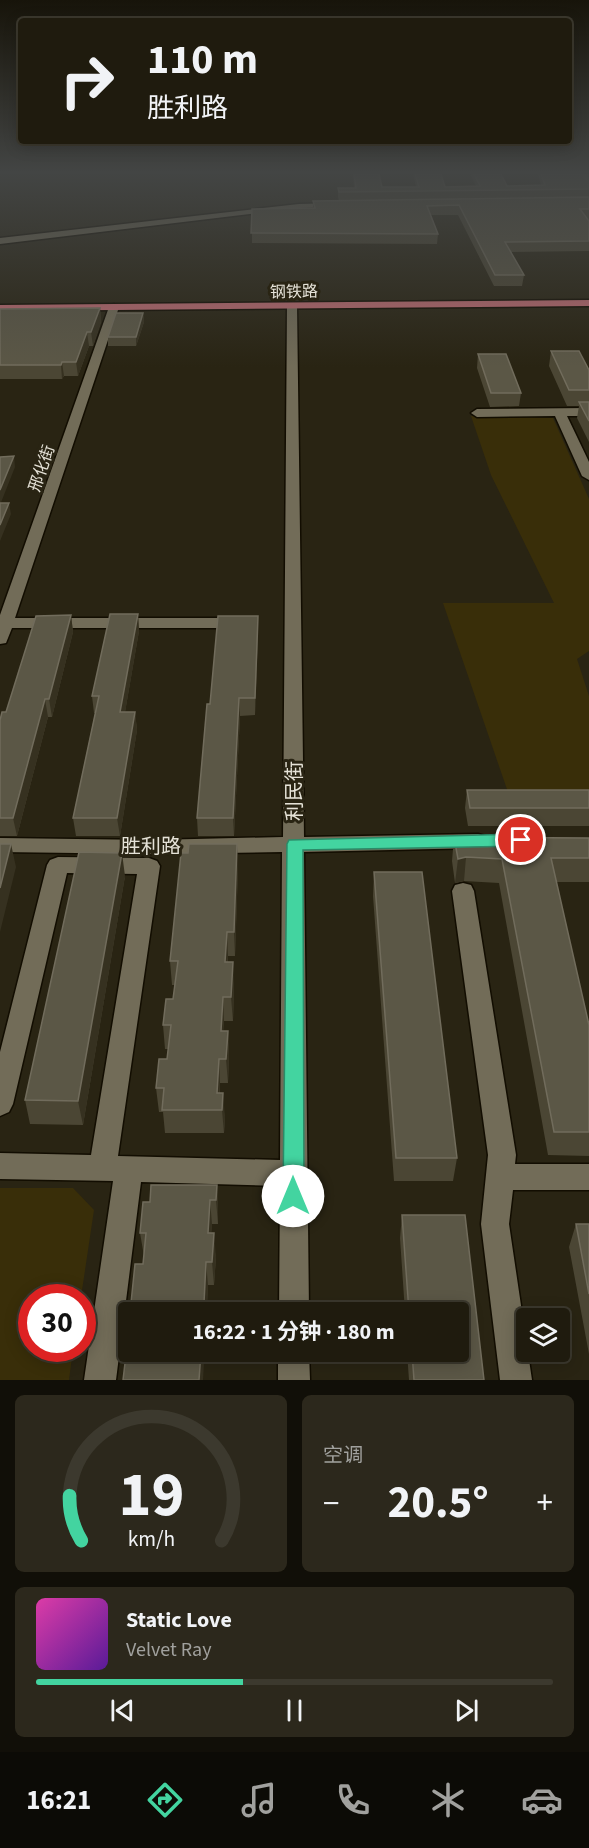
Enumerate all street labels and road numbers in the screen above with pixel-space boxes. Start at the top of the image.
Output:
street label: 钢铁路 [270,281,318,303]
street label: 邢化街 [24,442,60,495]
street label: 利民街 [281,761,309,821]
street label: 胜利路 [121,833,181,861]

